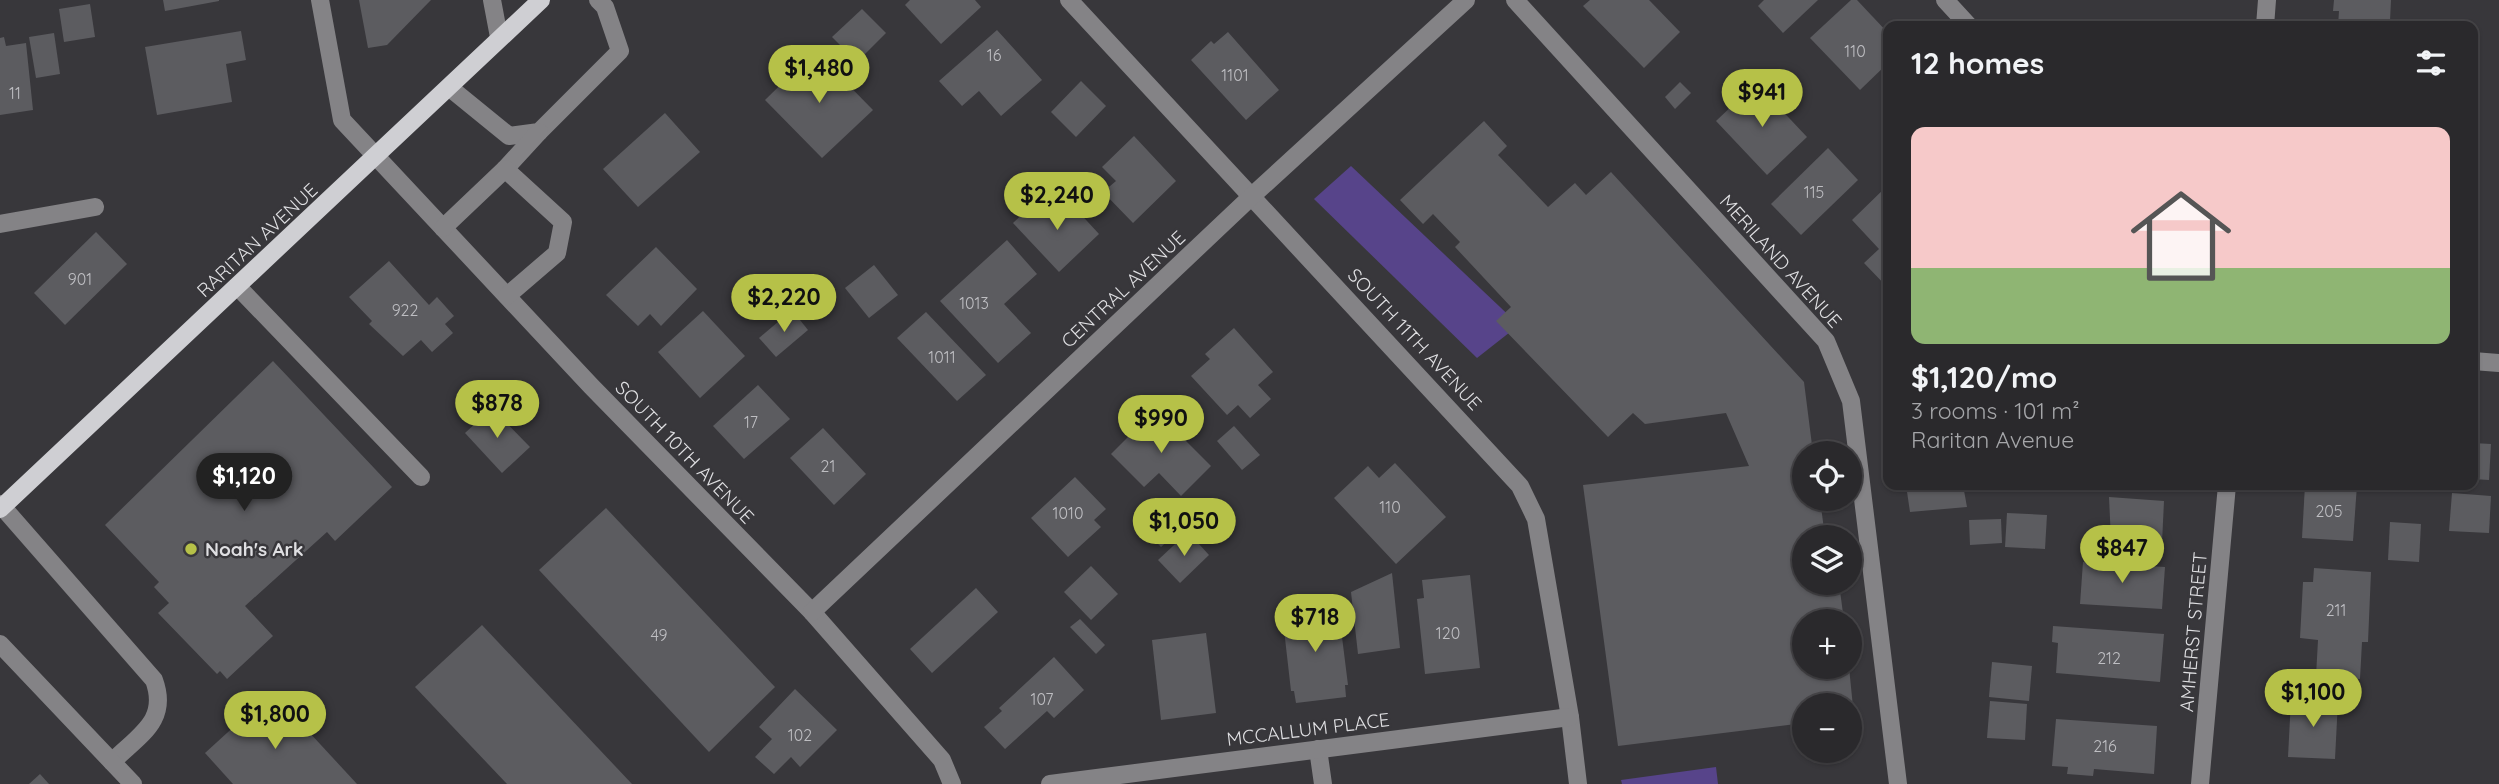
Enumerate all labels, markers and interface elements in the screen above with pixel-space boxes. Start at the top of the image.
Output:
house number: 110 [1844,41,1866,61]
text: 12 homes [1911,44,2044,82]
icon: filters [2412,44,2450,82]
house number: 16 [987,45,1002,65]
pin: $1,480 [762,46,876,105]
text: $1,480 [784,53,854,82]
house number: 1101 [1221,65,1249,85]
pin: $941 [1721,69,1803,129]
text: $941 [1738,77,1786,106]
house number: 11 [9,83,21,103]
pin: $2,240 [1000,173,1114,232]
icon: home [2118,173,2244,299]
street label: RARITAN AVENUE [192,178,322,302]
text: $2,240 [1020,180,1094,209]
house number: 115 [1804,182,1824,202]
street label: MERILAND AVENUE [1715,189,1847,333]
street label: CENTRAL AVENUE [1056,225,1190,353]
street label: SOUTH 11TH AVENUE [1343,263,1487,415]
house number: 901 [68,269,92,289]
pin: $2,220 [727,274,841,334]
text: $2,220 [747,282,821,311]
house number: 1013 [959,293,989,313]
house number: 922 [392,300,418,320]
house number: 1011 [928,347,956,367]
text: $1,120/mo [1911,358,2057,396]
street label: SOUTH 10TH AVENUE [611,375,759,529]
pin: $878 [456,380,538,440]
text: $878 [471,388,523,417]
pin: $990 [1120,396,1202,455]
text: 3 rooms · 101 m² [1911,396,2080,425]
text: $990 [1134,403,1188,432]
house number: 17 [744,412,758,432]
text: Raritan Avenue [1911,425,2074,454]
map controls [1792,441,1862,763]
button: locate [1792,441,1862,511]
pin: $1,120 [187,454,301,513]
house number: 21 [821,456,835,476]
text: $1,120 [212,461,276,490]
house number: 110 [1379,497,1401,517]
pin: $1,050 [1127,498,1241,558]
house number: 205 [2315,501,2343,521]
house number: 1010 [1053,503,1083,523]
text: $1,050 [1149,506,1219,535]
button: layers [1792,525,1862,595]
pin: $847 [2081,526,2163,585]
text: $847 [2096,533,2148,562]
place label: Noah's Ark [205,537,304,561]
marker: Noah's Ark [183,541,199,557]
street label: AMHERST STREET [2174,551,2212,713]
pin: $718 [1274,594,1356,654]
house number: 211 [2326,600,2346,620]
text: $718 [1291,602,1339,631]
button: + [1792,609,1862,679]
house number: 120 [1436,623,1460,643]
house number: 49 [650,625,668,645]
house number: 212 [2097,648,2121,668]
pin: $1,100 [2256,670,2370,729]
text: $1,100 [2281,677,2345,706]
house number: 107 [1031,689,1053,709]
pin: $1,800 [218,692,332,751]
button: − [1792,693,1862,763]
text: $1,800 [240,699,310,728]
street label: MCCALLUM PLACE [1225,707,1391,751]
house number: 102 [788,725,812,745]
house number: 216 [2093,736,2117,756]

